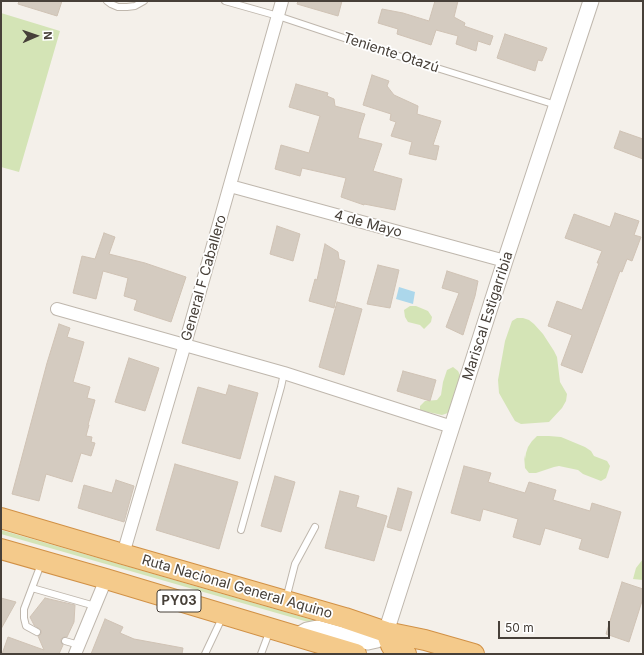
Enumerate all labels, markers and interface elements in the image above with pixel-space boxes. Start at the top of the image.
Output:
north arrow [16,16,56,56]
street label: Teniente Otazú [341,30,441,76]
text: N [41,31,55,40]
street label: 4 de Mayo [332,207,404,241]
street label: General F Caballero [178,213,230,343]
street label: Mariscal Estigarribia [459,249,517,383]
street label: Ruta Nacional General Aquino [140,552,334,622]
road number: PY03 [157,590,201,612]
scale bar [500,613,612,639]
text: 50 m [505,620,534,635]

